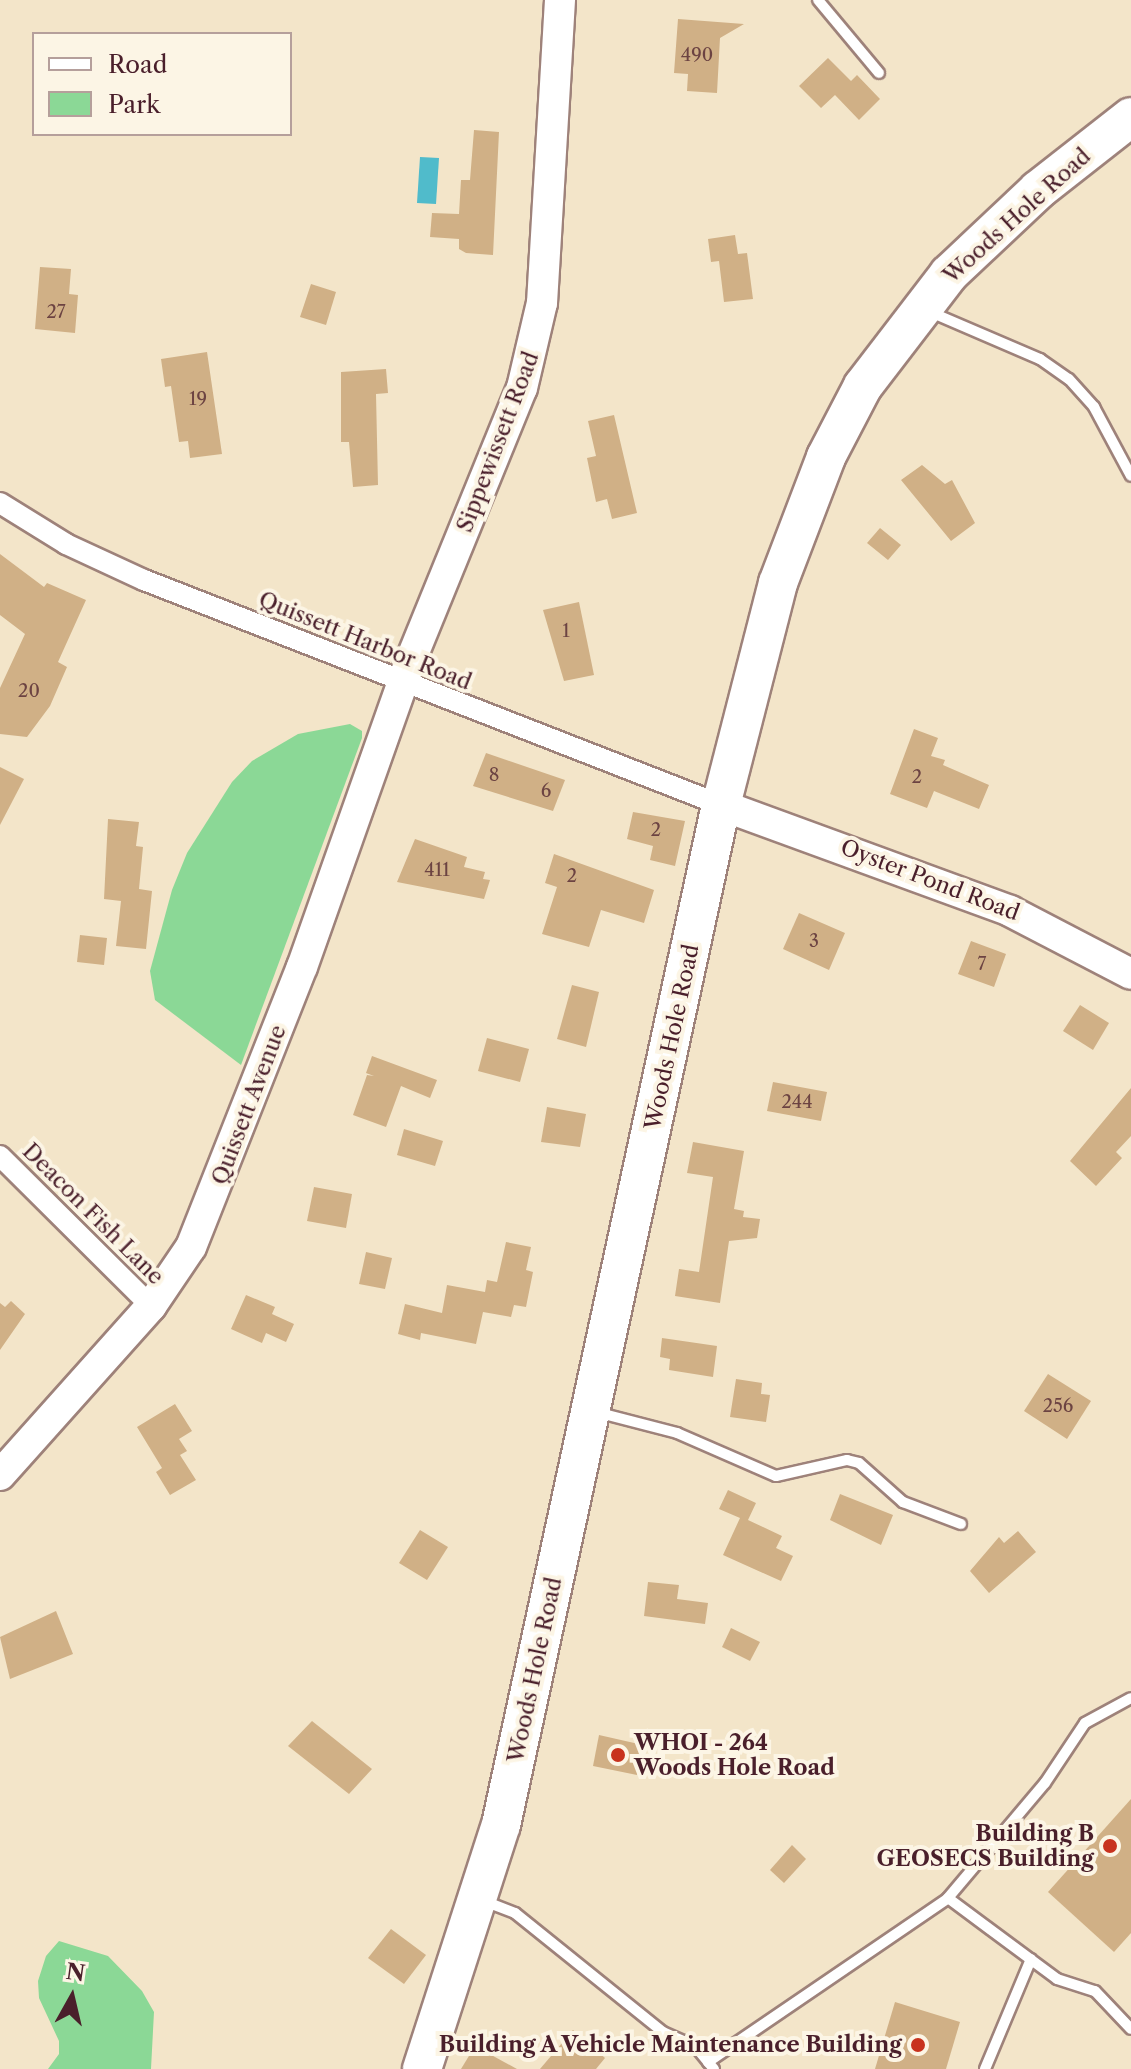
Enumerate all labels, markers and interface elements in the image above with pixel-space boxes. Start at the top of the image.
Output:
legend [32,32,292,136]
house number: 490 [681,44,713,66]
text: Road [108,50,167,79]
text: Park [108,90,160,119]
street label: Woods Hole Road [938,143,1096,289]
house number: 27 [46,301,66,323]
street label: Sippewissett Road [451,348,545,536]
house number: 19 [189,388,207,410]
street label: Quissett Harbor Road [255,586,475,696]
house number: 1 [562,620,570,642]
house number: 20 [18,680,40,702]
house number: 8 [489,764,499,786]
house number: 2 [912,766,922,788]
house number: 6 [541,780,551,802]
house number: 2 [651,819,661,841]
street label: Oyster Pond Road [837,834,1023,926]
house number: 411 [424,859,450,881]
house number: 2 [567,865,577,887]
house number: 3 [809,930,819,952]
street label: Woods Hole Road [639,942,705,1132]
house number: 7 [978,953,986,975]
street label: Quissett Avenue [206,1021,292,1189]
house number: 244 [781,1091,813,1113]
street label: Deacon Fish Lane [17,1138,169,1290]
house number: 256 [1043,1395,1073,1417]
street label: Woods Hole Road [502,1575,568,1765]
place label: WHOI - 264 Woods Hole Road [634,1729,835,1780]
marker: WHOI - 264 Woods Hole Road [609,1746,627,1764]
place label: Building B GEOSECS Building [876,1820,1094,1872]
marker: Building B GEOSECS Building [1101,1837,1119,1855]
north arrow [32,1957,112,2037]
text: N [64,1958,87,1987]
place label: Building A Vehicle Maintenance Building [436,2032,902,2058]
marker: Building A Vehicle Maintenance Building [909,2036,927,2054]

